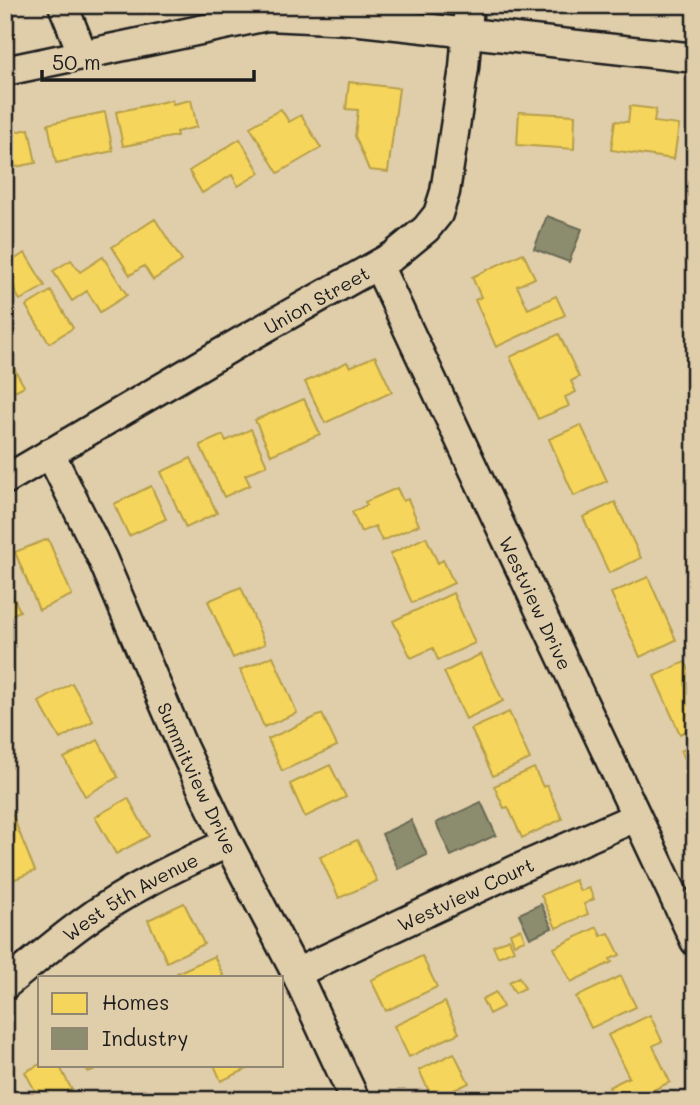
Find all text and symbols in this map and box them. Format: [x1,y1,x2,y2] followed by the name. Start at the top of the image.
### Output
[42,38,254,82] scale bar
[52,48,101,75] text: 50 m
[259,259,374,339] street label: Union Street
[494,532,578,674] street label: Westview Drive
[152,698,244,858] street label: Summitview Drive
[57,846,202,946] street label: West 5th Avenue
[393,851,537,936] street label: Westview Court
[38,976,284,1066] legend
[102,988,169,1015] text: Homes
[102,1024,189,1051] text: Industry

